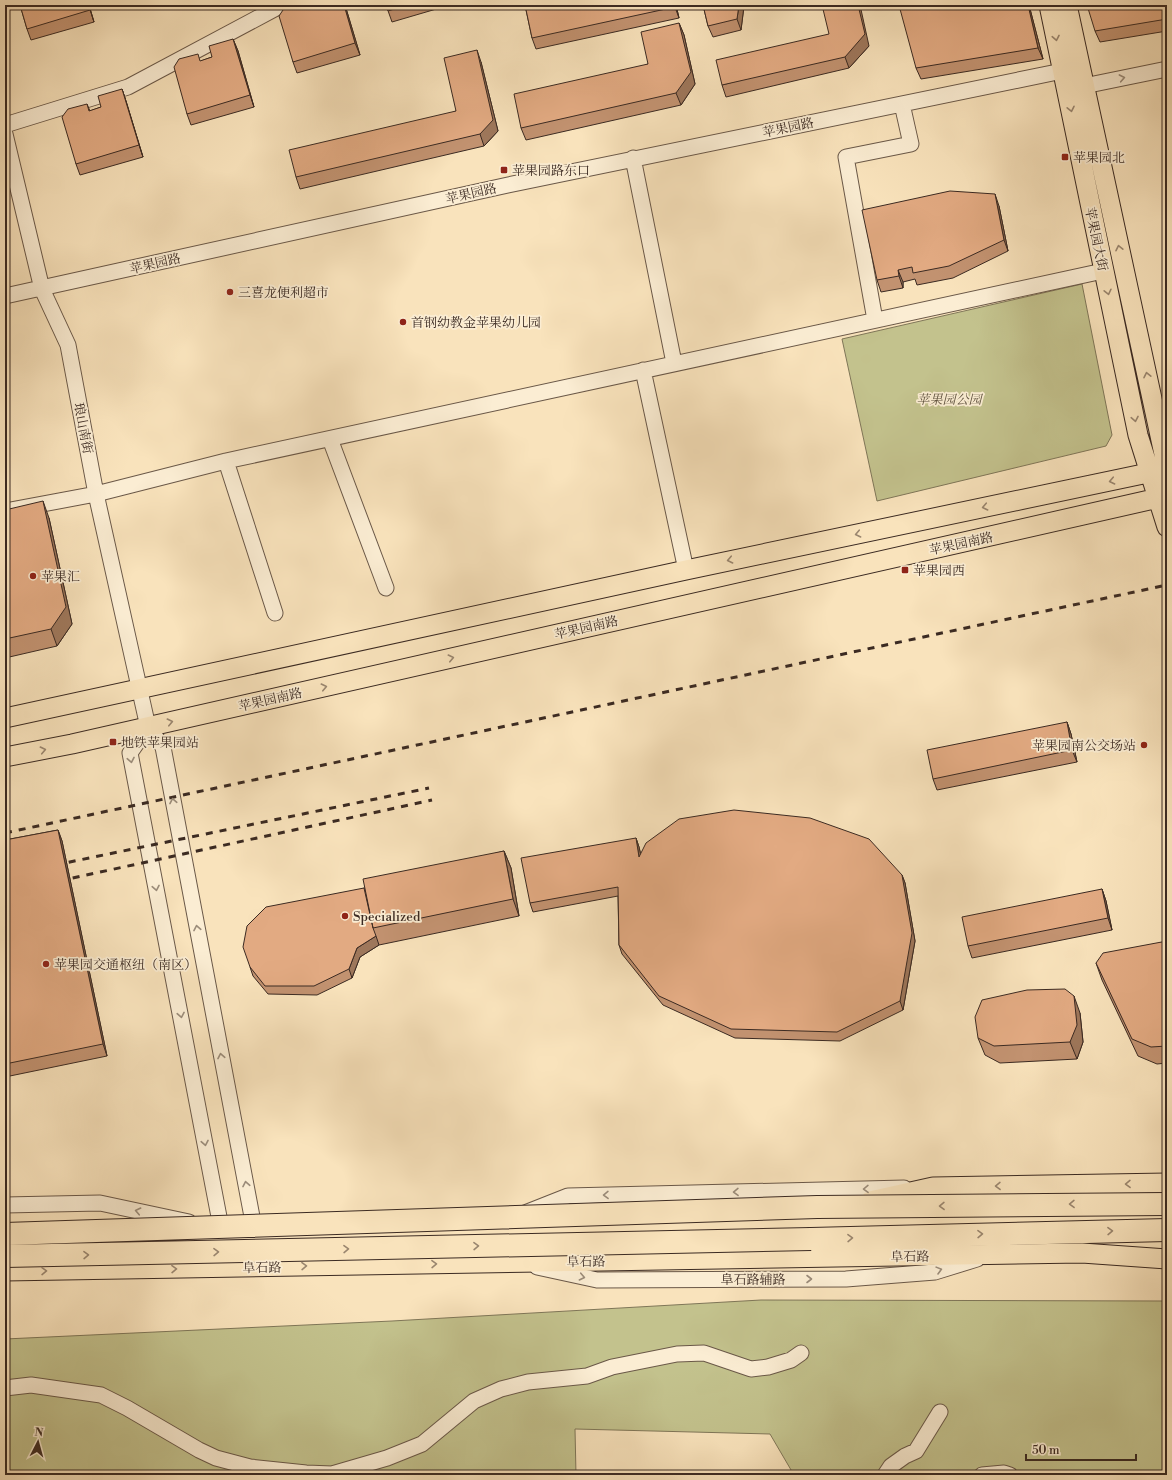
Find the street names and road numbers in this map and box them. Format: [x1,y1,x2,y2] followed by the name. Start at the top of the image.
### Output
[761,115,815,141] street label: 苹果园路
[444,180,498,208] street label: 苹果园路
[1081,206,1111,273] street label: 苹果园大街
[128,250,182,278] street label: 苹果园路
[70,401,96,455] street label: 琅山南街
[928,529,995,559] street label: 苹果园南路
[553,613,620,643] street label: 苹果园南路
[237,685,304,715] street label: 苹果园南路
[890,1249,930,1265] street label: 阜石路
[566,1254,606,1270] street label: 阜石路
[242,1260,282,1276] street label: 阜石路
[720,1272,786,1288] street label: 阜石路辅路

